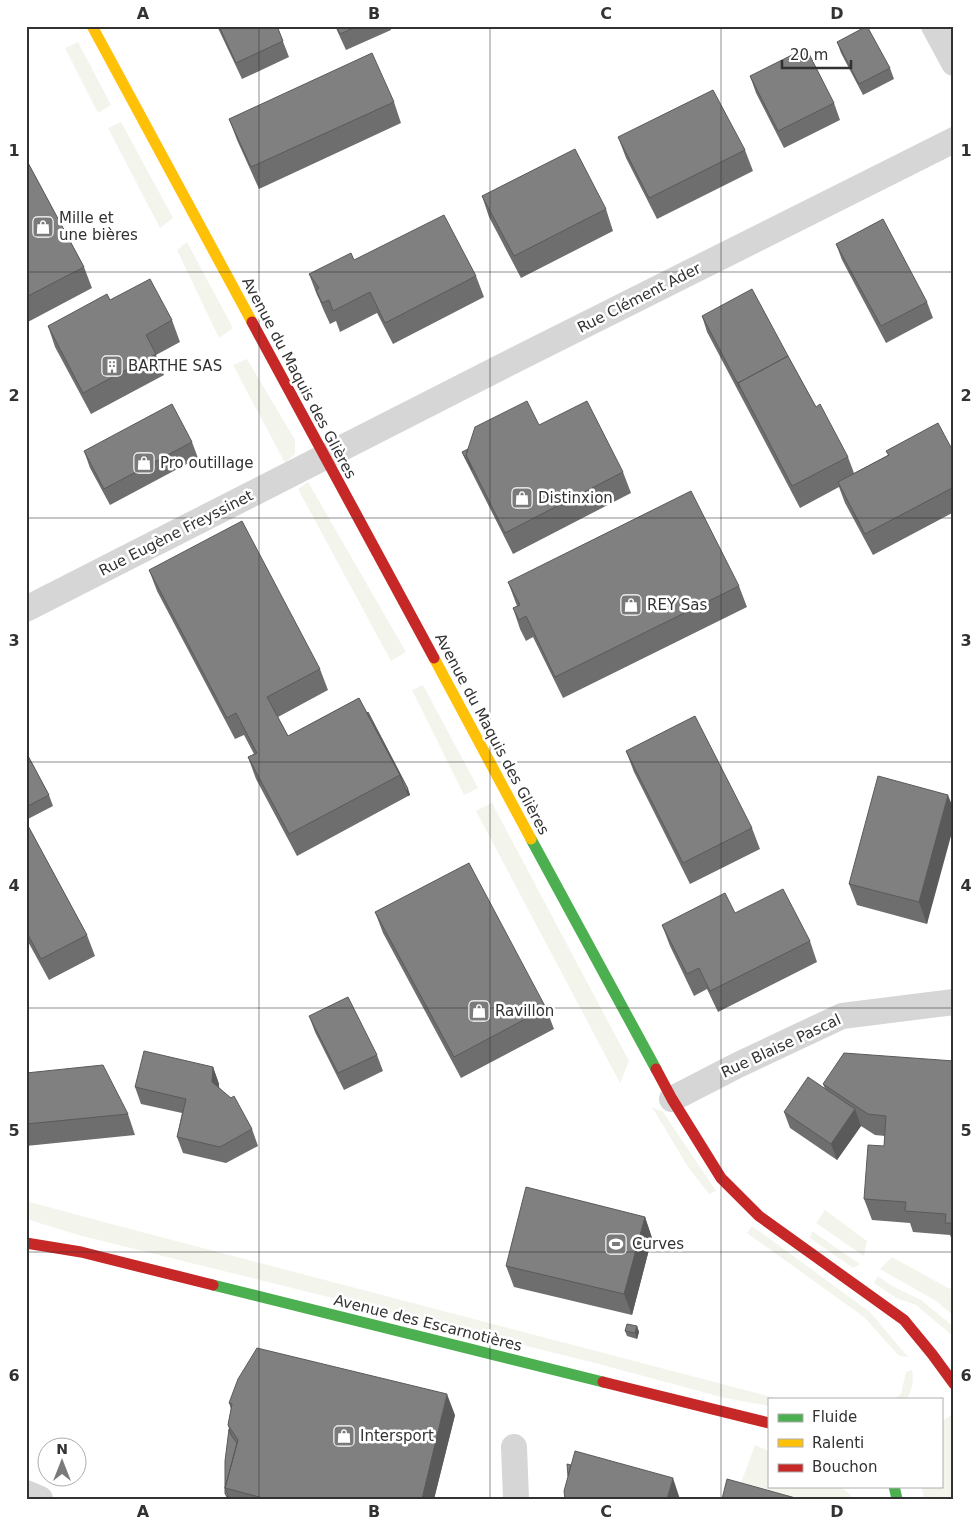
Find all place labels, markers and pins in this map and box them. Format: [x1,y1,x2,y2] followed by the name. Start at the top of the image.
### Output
[59,209,138,244] place label: Mille et une bières
[31,215,55,239] shop icon: Mille et une bières
[100,354,124,378] building icon: BARTHE SAS
[128,357,222,375] place label: BARTHE SAS
[132,451,156,475] shop icon: Pro outillage
[160,454,254,472] place label: Pro outillage
[510,486,534,510] shop icon: Distinxion
[538,489,613,507] place label: Distinxion
[619,593,643,617] shop icon: REY Sas
[647,596,708,614] place label: REY Sas
[467,999,491,1023] shop icon: Ravillon
[495,1002,554,1020] place label: Ravillon
[604,1232,628,1256] sports icon: Curves
[632,1235,684,1253] place label: Curves
[332,1424,356,1448] shop icon: Intersport
[360,1427,434,1445] place label: Intersport

